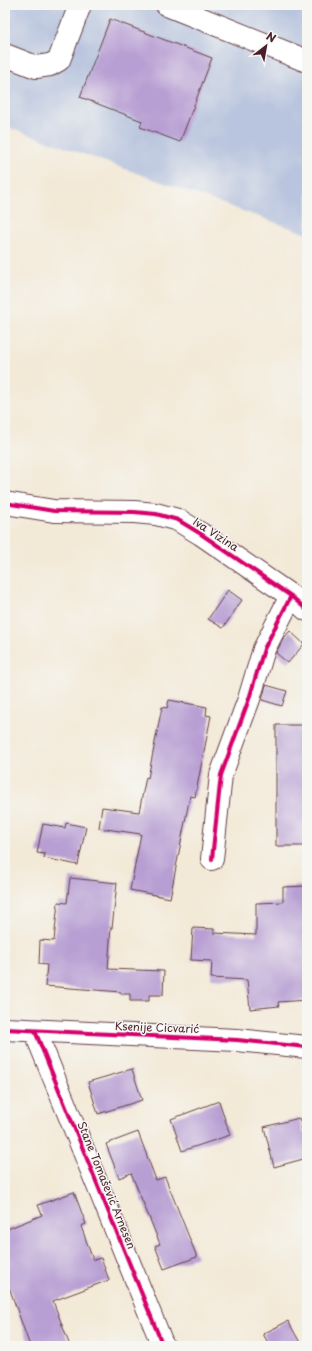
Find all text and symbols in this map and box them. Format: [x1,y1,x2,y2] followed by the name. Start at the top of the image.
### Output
[246,26,286,66] north arrow
[263,27,280,47] text: N
[190,513,243,556] street label: Iva Vizina
[115,1017,200,1037] street label: Ksenije Cicvarić
[74,1119,140,1251] street label: Stane Tomašević Arnesen

